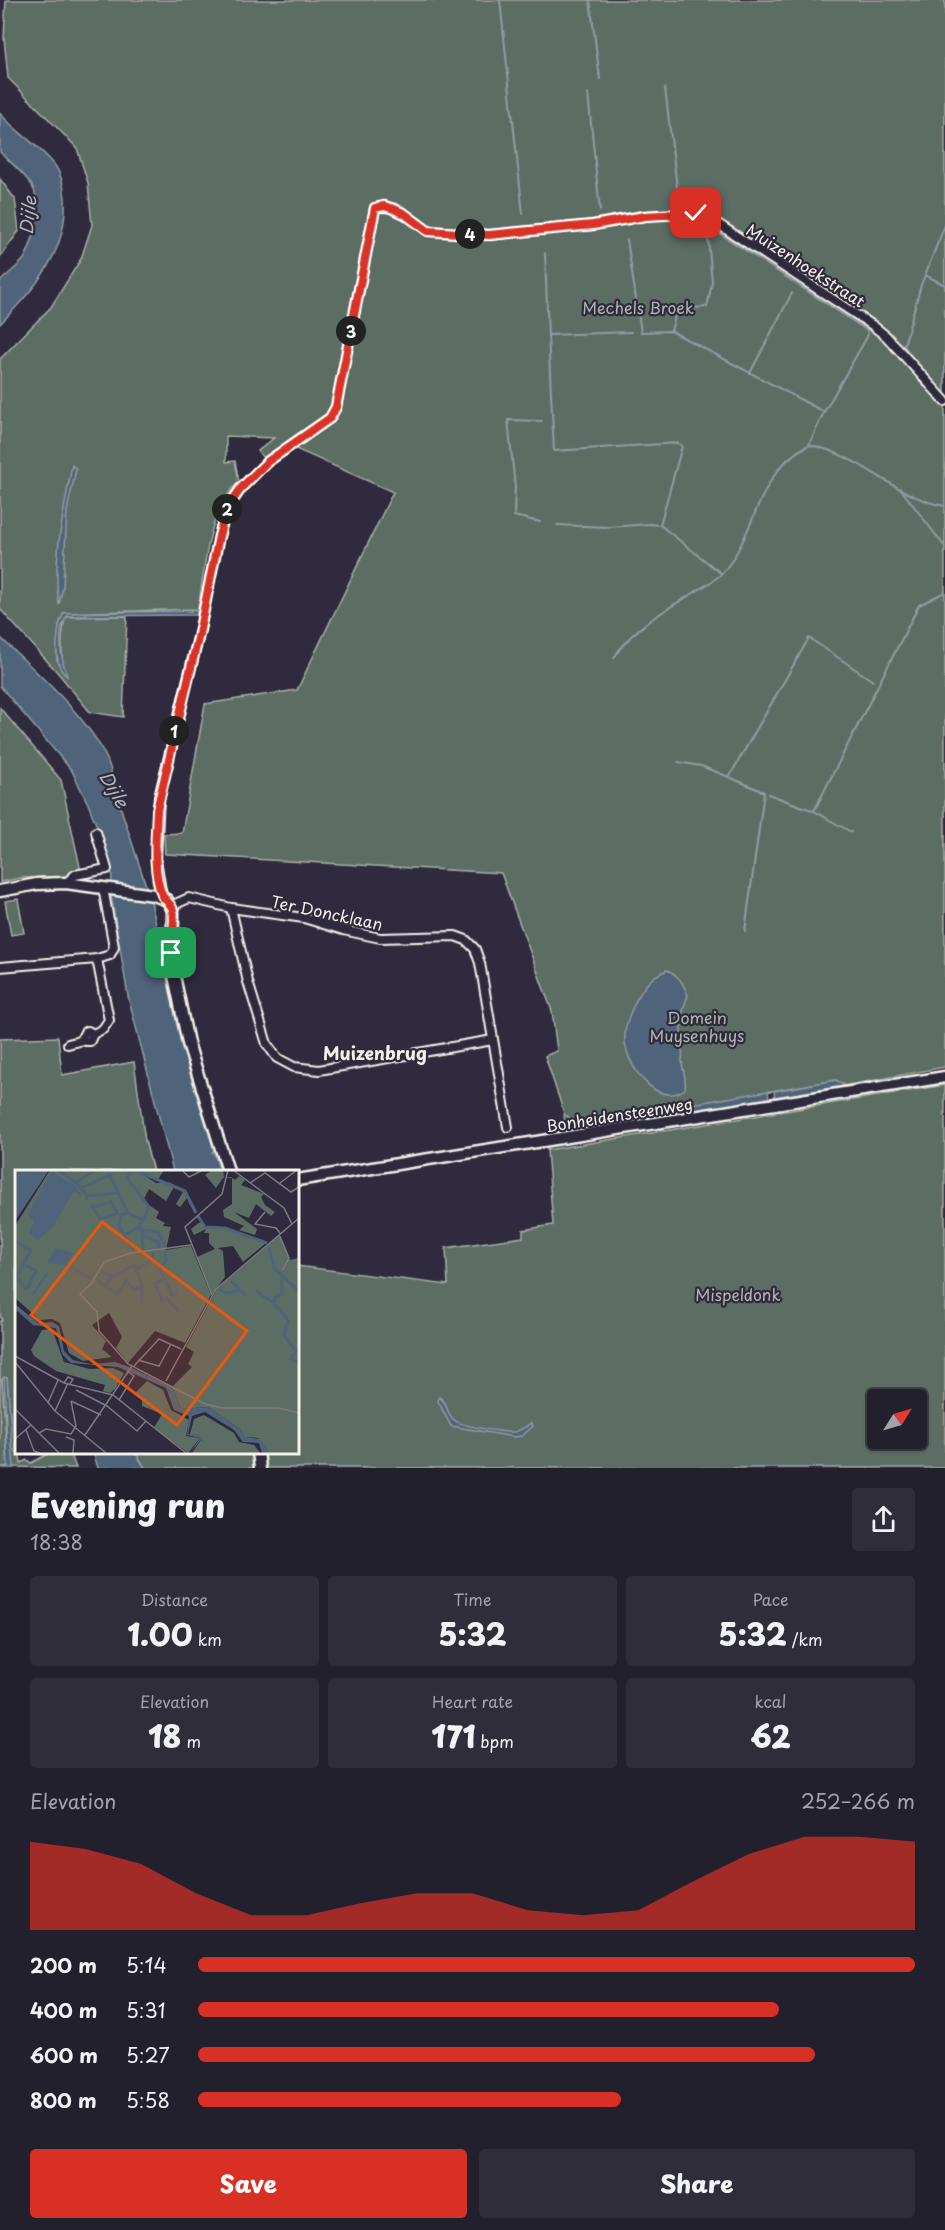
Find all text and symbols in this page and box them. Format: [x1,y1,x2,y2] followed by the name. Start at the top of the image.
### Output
[670,187,721,238] pin
[12,194,43,236] water label: Dijle
[679,196,712,229] icon: check
[742,217,871,313] street label: Muizenhoekstraat
[455,219,485,249] pin: 4
[465,222,475,246] text: 4
[582,295,694,319] park label: Mechels Broek
[336,316,366,346] pin: 3
[346,319,356,343] text: 3
[212,494,242,524] pin: 2
[221,497,233,521] text: 2
[159,716,189,746] pin: 1
[170,719,178,743] text: 1
[94,766,137,813] water label: Dijle
[269,888,385,936] street label: Ter Doncklaan
[145,927,196,978] pin
[154,936,187,969] icon: arrive
[650,1005,744,1047] park label: Domein Muysenhuys
[323,1039,427,1066] district label: Muizenbrug
[544,1091,694,1137] street label: Bonheidensteenweg
[15,1170,298,1453] inset map
[695,1282,781,1306] park label: Mispeldonk
[867,1389,927,1449] north arrow
[867,1389,927,1449] map controls
[30,1479,225,1529] text: Evening run
[852,1488,915,1551] button: share
[30,1527,83,1557] text: 18:38
[141,1587,208,1611] text: Distance
[454,1587,491,1611] text: Time
[752,1587,789,1611] text: Pace
[127,1611,192,1656] text: 1.00
[438,1611,507,1656] text: 5:32
[719,1611,787,1656] text: 5:32
[192,1627,222,1651] text: km
[787,1627,822,1651] text: /km
[140,1689,209,1713] text: Elevation
[432,1689,513,1713] text: Heart rate
[755,1689,786,1713] text: kcal
[148,1713,181,1758] text: 18
[431,1713,475,1758] text: 171
[750,1713,791,1758] text: 62
[181,1729,201,1753] text: m
[475,1729,514,1753] text: bpm
[30,1786,116,1816] text: Elevation
[801,1786,915,1816] text: 252–266 m
[30,1950,97,1980] text: 200 m
[126,1950,167,1980] text: 5:14
[30,1995,98,2025] text: 400 m
[126,1995,166,2025] text: 5:31
[30,2040,98,2070] text: 600 m
[126,2040,170,2070] text: 5:27
[30,2085,97,2115] text: 800 m
[126,2085,170,2115] text: 5:58
[30,2149,467,2218] button: Save
[479,2149,915,2218] button: Share

